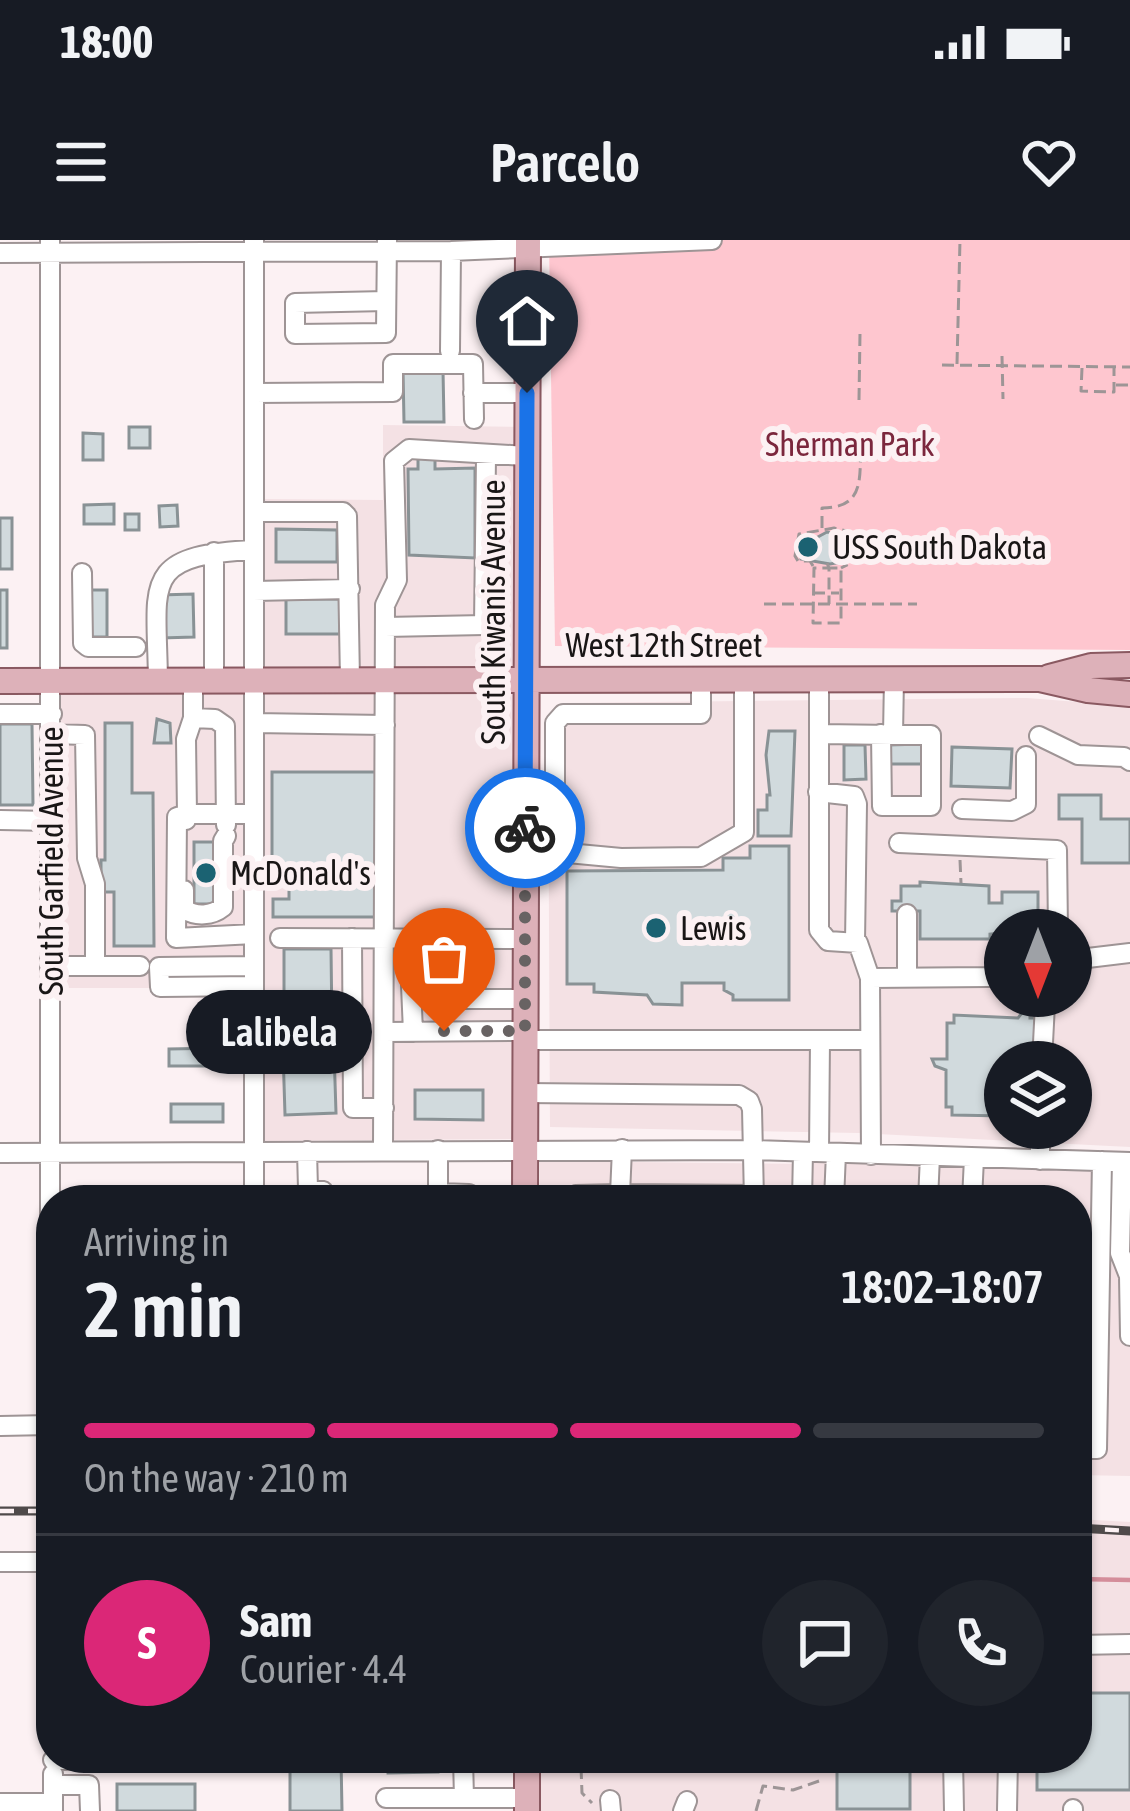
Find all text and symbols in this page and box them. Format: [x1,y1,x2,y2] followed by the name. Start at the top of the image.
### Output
[60,16,154,68] text: 18:00
[48,129,114,195] icon: menu
[1016,129,1082,195] icon: heart
[490,132,640,193] text: Parcelo
[476,270,578,393] pin
[494,288,560,354] icon: home
[765,425,935,463] park label: Sherman Park
[474,480,512,744] street label: South Kiwanis Avenue
[832,528,1047,566] place label: USS South Dakota
[795,534,821,560] marker: USS South Dakota
[565,626,763,664] street label: West 12th Street
[32,726,70,996] street label: South Garfield Avenue
[465,768,585,888] courier
[492,795,558,861] icon: bike
[230,854,371,892] place label: McDonald's
[193,860,219,886] marker: McDonald's
[393,908,495,1031] pin
[680,909,746,947] place label: Lewis
[984,909,1092,1017] north arrow
[984,909,1092,1149] map controls
[643,915,669,941] marker: Lewis
[411,926,477,992] icon: bag
[186,989,372,1073] callout: Lalibela
[220,1010,338,1054] text: Lalibela
[984,1041,1092,1149] button: layers
[84,1220,229,1264] text: Arriving in
[841,1261,1044,1313] text: 18:02–18:07
[84,1264,243,1354] text: 2 min
[84,1456,349,1500] text: On the way · 210 m
[762,1580,888,1706] button: chat
[918,1580,1044,1706] button: phone
[240,1595,312,1647] text: Sam
[138,1617,156,1669] text: S
[240,1647,407,1691] text: Courier · 4.4

